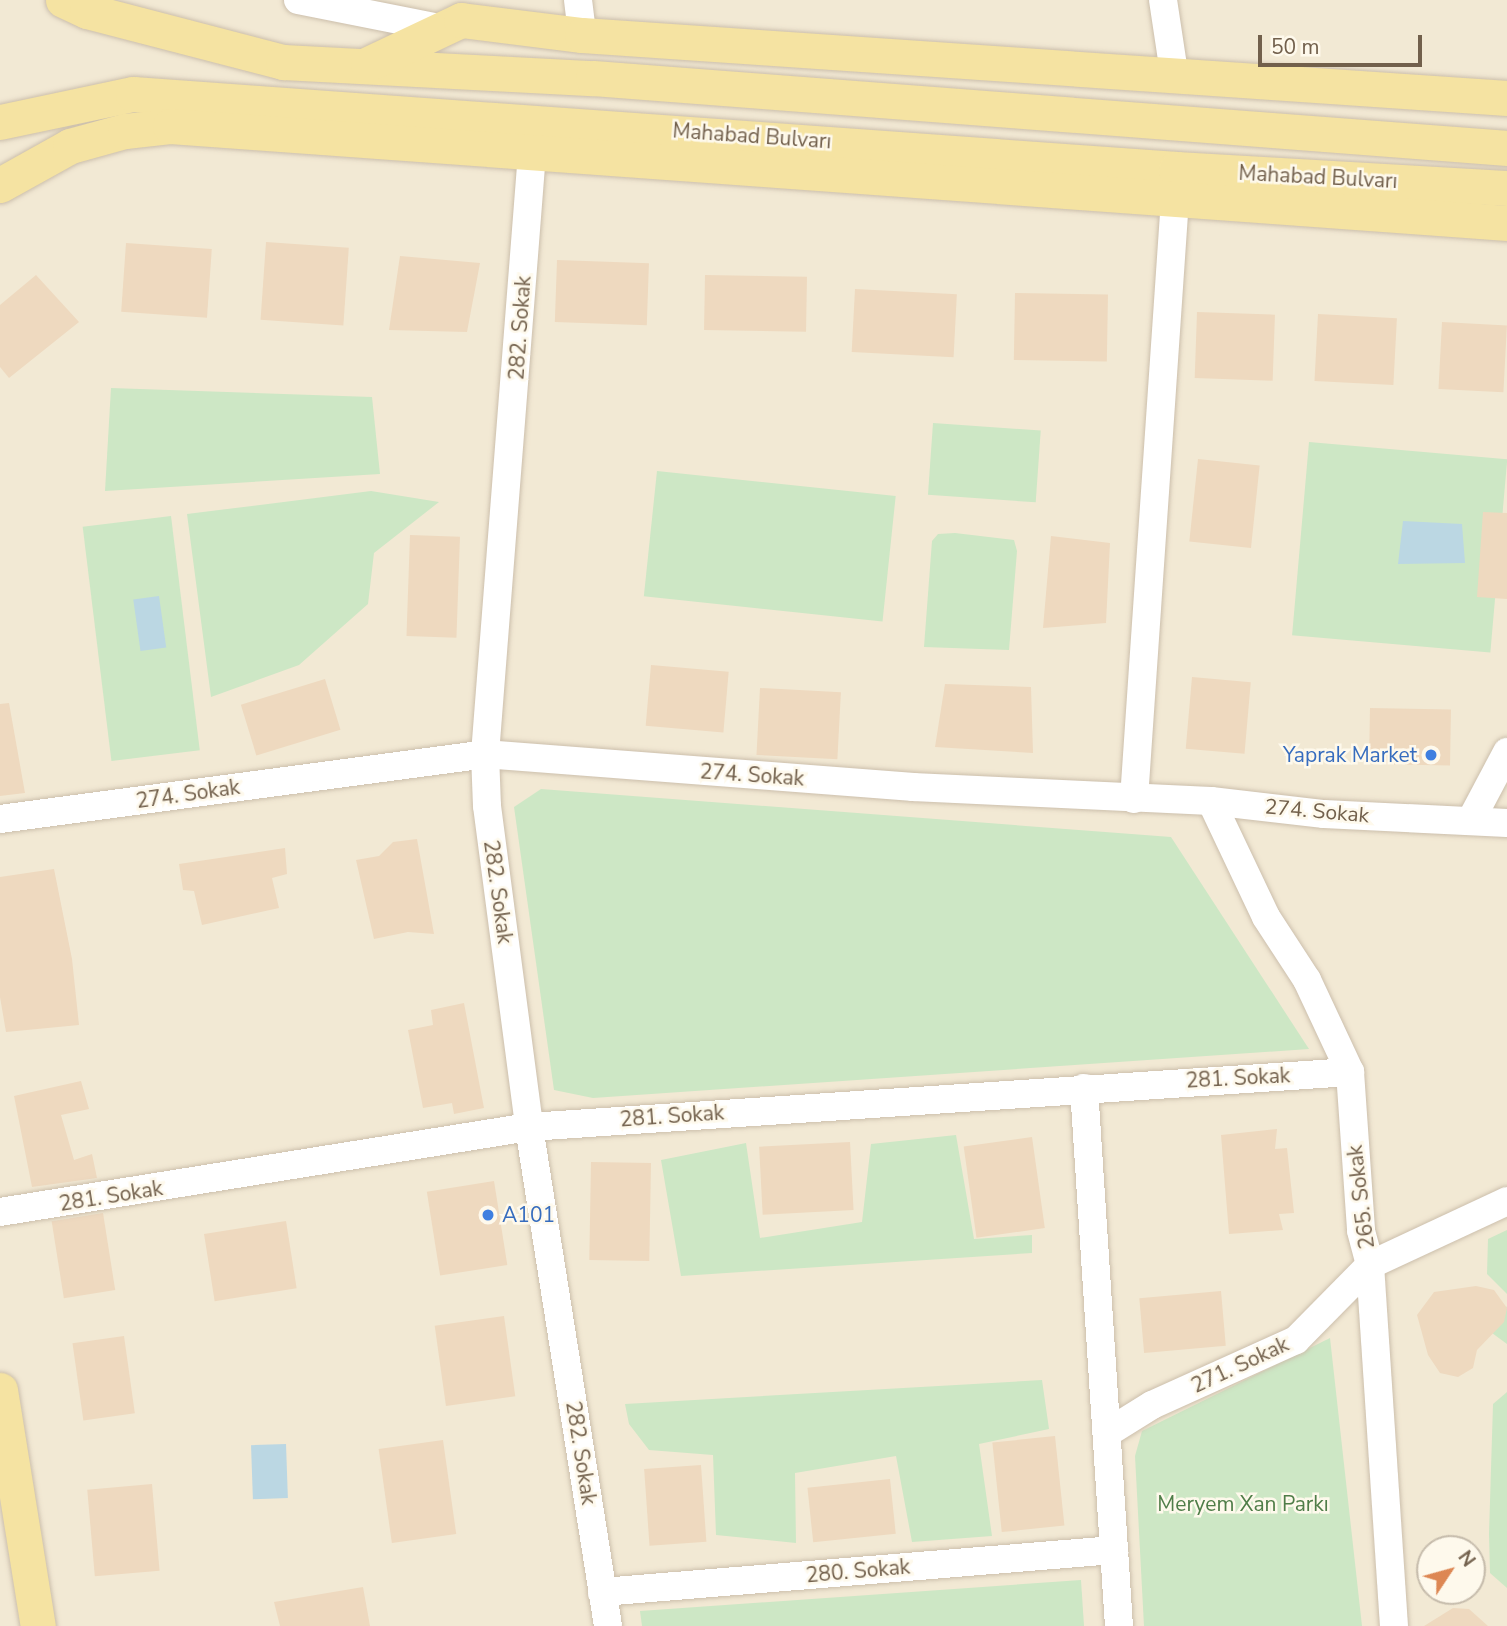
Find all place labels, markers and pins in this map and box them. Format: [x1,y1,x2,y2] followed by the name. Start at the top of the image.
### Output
[1283,742,1417,768] place label: Yaprak Market
[1423,747,1439,763] marker: Yaprak Market
[502,1202,555,1228] place label: A101
[480,1207,496,1223] marker: A101

